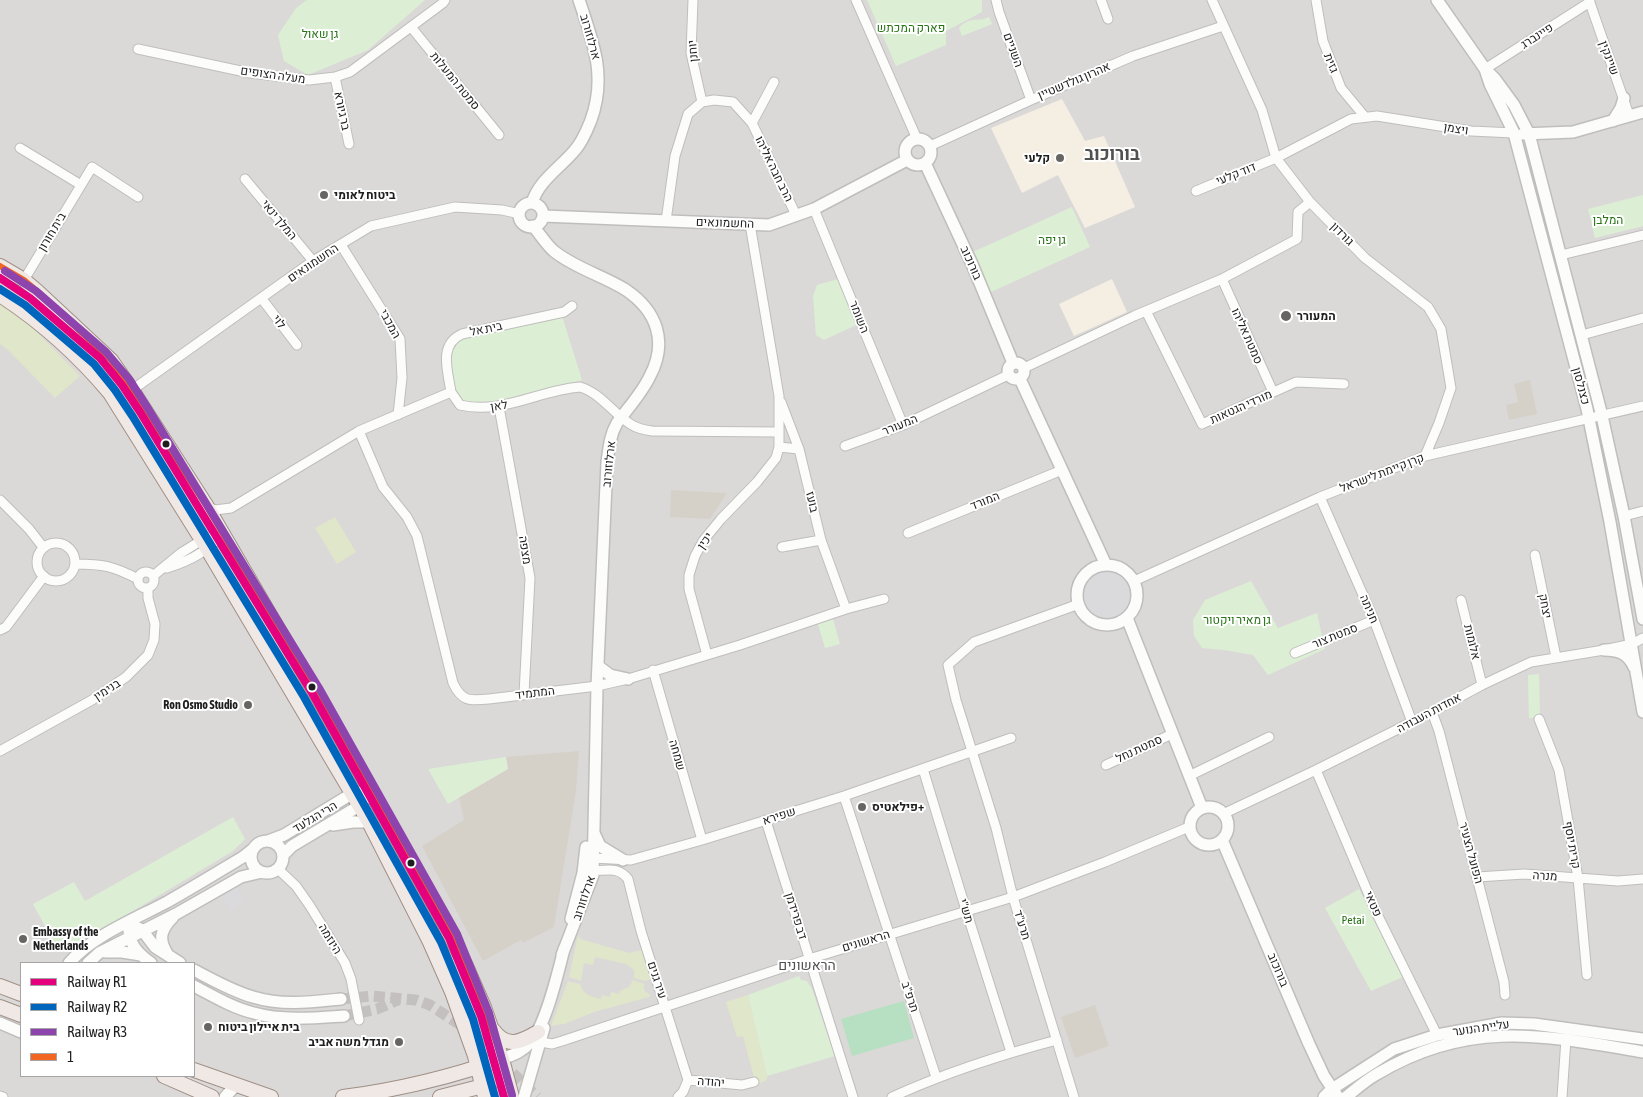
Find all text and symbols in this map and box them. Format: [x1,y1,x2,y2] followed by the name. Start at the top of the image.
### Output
[577,13,603,61] street label: ארלוזורוב
[1518,20,1556,52] street label: פיינברג
[877,21,945,35] park label: פארק המכתש
[302,27,338,41] park label: גן שאול
[1000,31,1026,69] street label: השניים
[685,39,701,63] street label: יוחנן
[1596,39,1622,77] street label: שיינקין
[427,49,483,113] street label: סמטת המעלות
[1321,51,1341,75] street label: גזית
[1036,59,1112,103] street label: אהרון גולדשטיין
[240,63,306,87] street label: מעלה הצופים
[331,90,353,132] street label: בר גיורא
[1443,120,1469,138] street label: ויצמן
[752,134,796,204] street label: הרב חבה אליהו
[1084,143,1140,165] district label: בורוכוב
[1024,151,1050,165] place label: קלעי
[1054,152,1066,164] marker: קלעי
[1214,159,1258,189] street label: דוד קלעי
[334,188,396,202] place label: ביטוח לאומי
[318,189,330,201] marker: ביטוח לאומי
[258,197,300,243] street label: המלך ינאי
[35,210,69,254] street label: בית חורון
[1593,213,1623,227] park label: המלבן
[696,215,754,231] street label: החשמונאים
[1327,219,1357,249] street label: גורדון
[1038,233,1066,247] park label: גן יפה
[285,241,341,285] street label: החשמונאים
[957,244,985,282] street label: בורוכוב
[846,299,872,335] street label: השומר
[1228,306,1266,366] street label: סמטת אליהו
[376,307,404,341] street label: המכבי
[1279,309,1293,323] marker: המעורר
[1297,309,1336,323] place label: המעורר
[269,312,289,332] street label: לוי
[468,319,504,339] street label: בית אל
[1569,366,1593,406] street label: כצנלסון
[1208,387,1274,427] street label: מורדי הגטאות
[489,398,509,414] street label: לאן
[880,411,920,439] street label: המעורר
[161,439,171,449] unlabelled marker
[599,440,619,488] street label: ארלוזורוב
[1338,450,1426,496] street label: קרן קיימת לישראל
[968,489,1002,513] street label: המורד
[803,490,821,514] street label: בועז
[694,530,716,552] street label: יכין
[516,535,534,565] street label: מצפה
[1357,592,1381,626] street label: חניתה
[1536,592,1554,620] street label: יצחק
[1203,613,1271,627] park label: גן מאיר ויקטור
[1310,620,1360,652] street label: סמטת צור
[1461,623,1483,661] street label: אלומות
[91,676,123,704] street label: בנימין
[307,682,317,692] unlabelled marker
[514,683,556,703] street label: המתמיד
[1394,690,1464,736] street label: אחדות העבודה
[163,698,238,712] place label: Ron Osmo Studio
[242,699,254,711] marker: Ron Osmo Studio
[1113,732,1165,766] street label: סמטת נחל
[666,738,688,772] street label: שמחה
[290,798,340,836] street label: הרי הגלעד
[872,800,924,814] place label: פילאטיס+
[856,801,868,813] marker: פילאטיס+
[760,804,798,828] street label: שפירא
[1561,820,1583,870] street label: קרית יוסף
[1456,821,1486,885] street label: הפועל הצעיר
[406,858,416,868] unlabelled marker
[1532,868,1558,884] street label: מנרה
[570,874,598,922] street label: ארלוזורוב
[1361,889,1385,919] street label: פטאי
[782,891,810,941] street label: דב פרידמן
[956,897,976,925] street label: תש"י
[1011,908,1033,942] street label: תרע"ד
[1341,913,1365,927] park label: Petai
[315,921,345,957] street label: היוזמה
[33,925,98,953] place label: Embassy of the Netherlands
[840,927,892,955] street label: הראשונים
[17,933,29,945] marker: Embassy of the Netherlands
[1264,951,1292,989] street label: בורוכוב
[778,958,836,974] district label: הראשונים
[644,960,670,1000] street label: עיר גנים
[20,962,195,1077] legend
[67,973,127,990] text: Railway R1
[898,980,922,1014] street label: תרפ"ב
[67,998,127,1015] text: Railway R2
[1452,1017,1510,1039] street label: עליית הנוער
[218,1020,300,1034] place label: בית איילון ביטוח
[202,1021,214,1033] marker: בית איילון ביטוח
[67,1023,127,1040] text: Railway R3
[308,1035,389,1049] place label: מגדל משה אביב
[393,1036,405,1048] marker: מגדל משה אביב
[67,1048,74,1065] text: 1
[697,1074,725,1090] street label: יהודה

